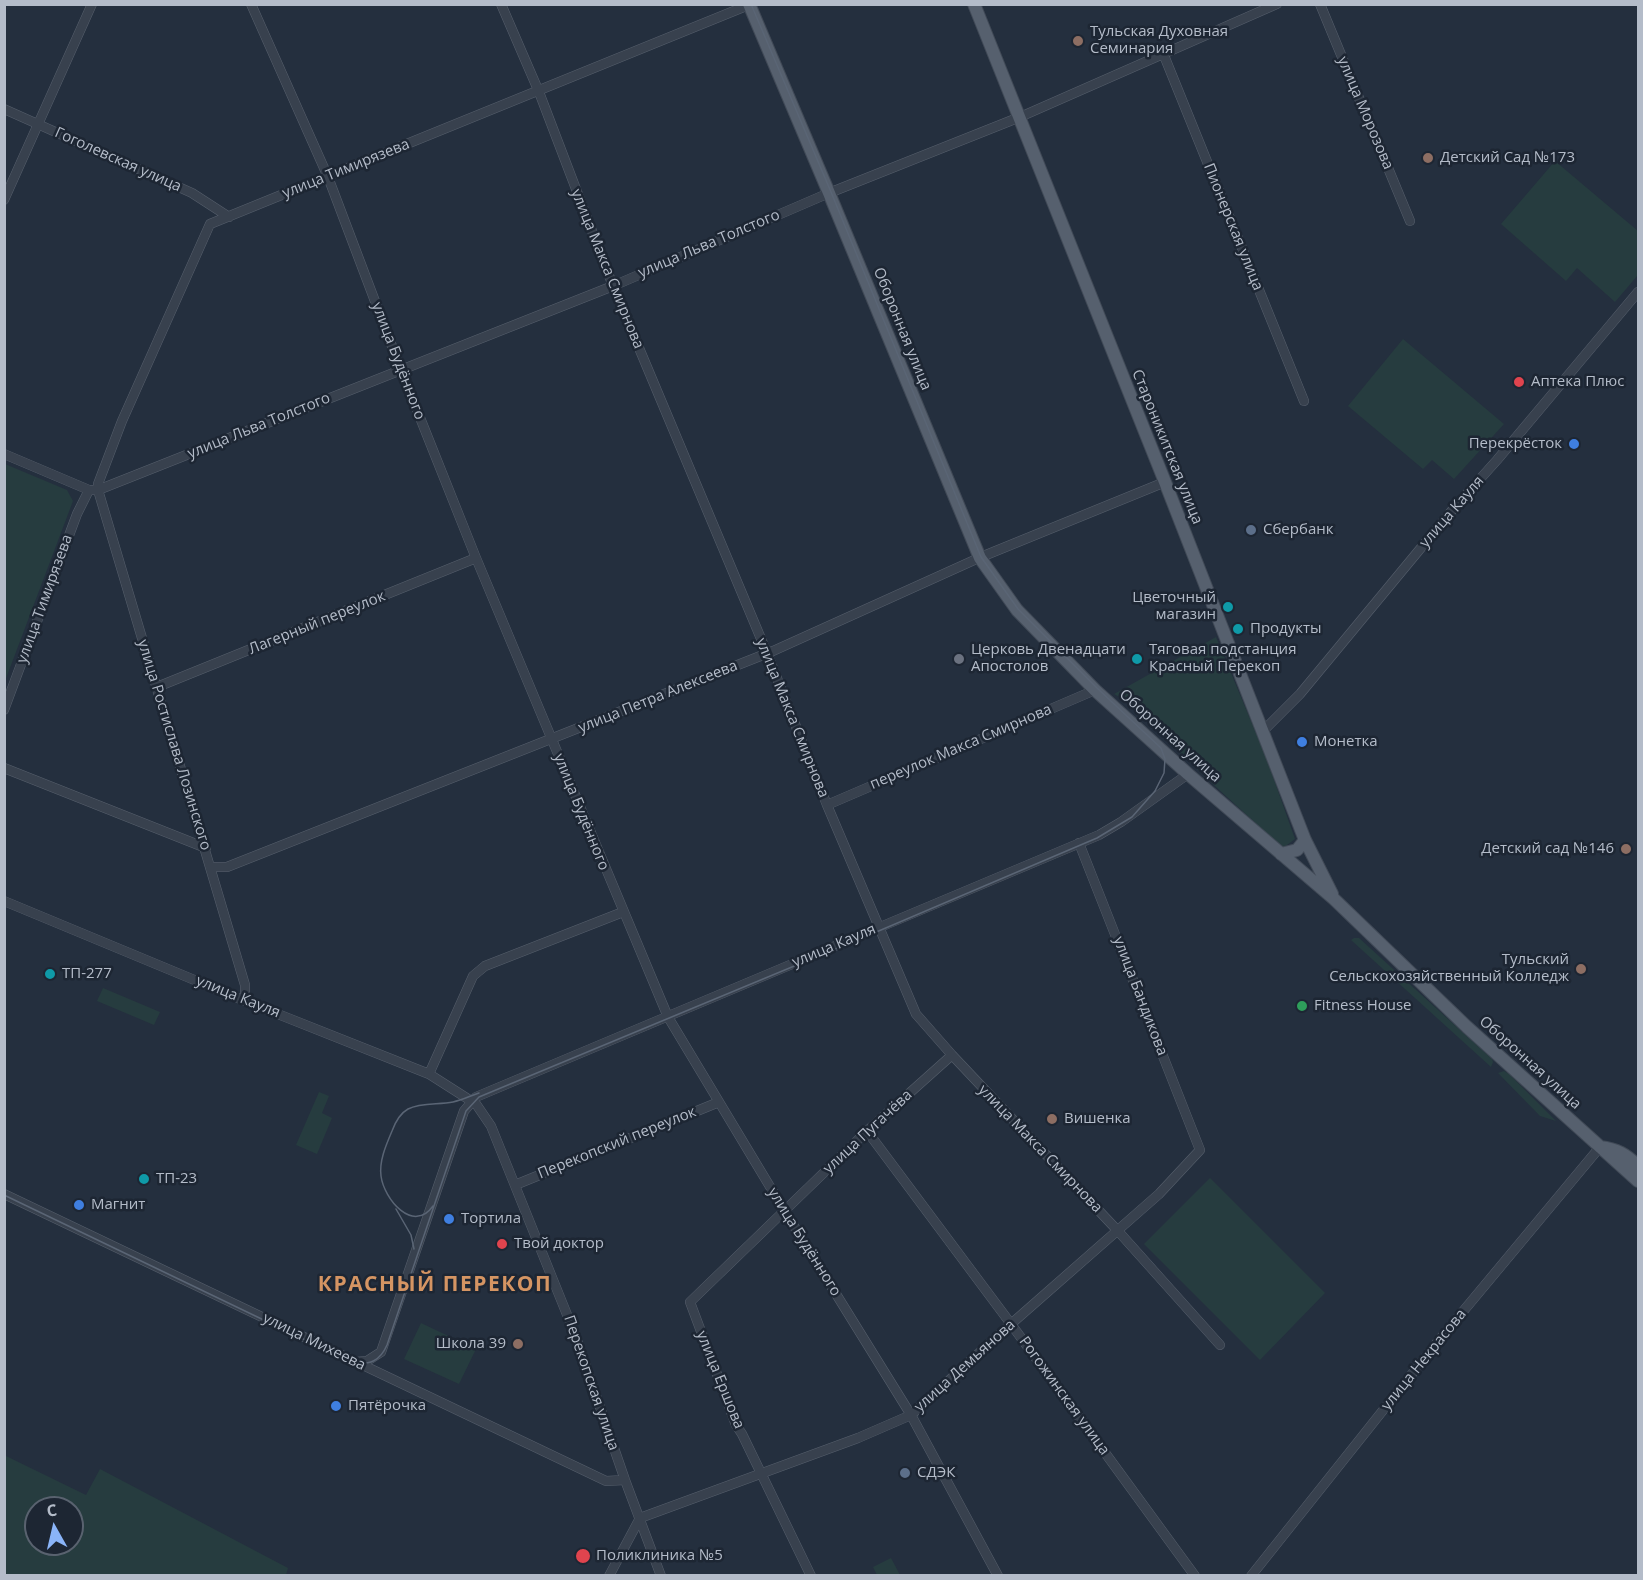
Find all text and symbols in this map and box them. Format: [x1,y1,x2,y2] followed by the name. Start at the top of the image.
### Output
[1090,23,1228,58] place label: Тульская Духовная Семинария
[1071,34,1085,48] marker: Тульская Духовная Семинария
[1333,54,1397,172] street label: улица Морозова
[52,124,184,196] street label: Гоголевская улица
[280,135,412,203] street label: улица Тимирязева
[1440,149,1575,167] place label: Детский Сад №173
[1421,151,1435,165] marker: Детский Сад №173
[1199,161,1267,293] street label: Пионерская улица
[567,186,647,352] street label: улица Макса Смирнова
[635,206,783,282] street label: улица Льва Толстого
[869,265,935,393] street label: Оборонная улица
[367,300,429,422] street label: улица Будённого
[1128,367,1206,527] street label: Староникитская улица
[1531,373,1624,391] place label: Аптека Плюс
[1512,375,1526,389] marker: Аптека Плюс
[185,389,333,463] street label: улица Льва Толстого
[1469,435,1562,453] place label: Перекрёсток
[1567,437,1581,451] marker: Перекрёсток
[1416,472,1488,552] street label: улица Кауля
[1263,521,1333,539] place label: Сбербанк
[1244,523,1258,537] marker: Сбербанк
[13,532,77,666] street label: улица Тимирязева
[246,587,388,659] street label: Лагерный переулок
[1132,589,1216,624] place label: Цветочный магазин
[1221,600,1235,614] marker: Цветочный магазин
[1250,620,1322,638] place label: Продукты
[1231,622,1245,636] marker: Продукты
[752,635,832,801] street label: улица Макса Смирнова
[133,637,215,853] street label: улица Ростислава Лозинского
[971,641,1126,676] place label: Церковь Двенадцати Апостолов
[1149,641,1296,676] place label: Тяговая подстанция Красный Перекоп
[952,652,966,666] marker: Церковь Двенадцати Апостолов
[1130,652,1144,666] marker: Тяговая подстанция Красный Перекоп
[576,657,740,737] street label: улица Петра Алексеева
[1115,686,1225,786] street label: Оборонная улица
[867,700,1055,794] street label: переулок Макса Смирнова
[1314,733,1378,751] place label: Монетка
[1295,735,1309,749] marker: Монетка
[549,751,613,873] street label: улица Будённого
[1481,840,1614,858] place label: Детский сад №146
[1619,842,1633,856] marker: Детский сад №146
[789,920,879,972] street label: улица Кауля
[1109,934,1171,1058] street label: улица Бандикова
[1329,951,1569,986] place label: Тульский Сельскохозяйственный Колледж
[1574,962,1588,976] marker: Тульский Сельскохозяйственный Колледж
[62,965,112,983] place label: ТП-277
[43,967,57,981] marker: ТП-277
[193,972,283,1022] street label: улица Кауля
[1314,997,1412,1015] place label: Fitness House
[1295,999,1309,1013] marker: Fitness House
[1475,1013,1585,1113] street label: Оборонная улица
[974,1081,1106,1217] street label: улица Макса Смирнова
[820,1086,916,1178] street label: улица Пугачёва
[535,1103,699,1183] street label: Перекопский переулок
[1064,1110,1131,1128] place label: Вишенка
[1045,1112,1059,1126] marker: Вишенка
[156,1170,197,1188] place label: ТП-23
[137,1172,151,1186] marker: ТП-23
[763,1184,845,1300] street label: улица Будённого
[91,1196,145,1214] place label: Магнит
[72,1198,86,1212] marker: Магнит
[461,1210,521,1228] place label: Тортила
[442,1212,456,1226] marker: Тортила
[514,1235,604,1253] place label: Твой доктор
[495,1237,509,1251] marker: Твой доктор
[318,1272,552,1298] district label: КРАСНЫЙ ПЕРЕКОП
[1378,1306,1470,1414] street label: улица Некрасова
[260,1309,368,1375] street label: улица Михеева
[559,1313,623,1453] street label: Перекопская улица
[911,1316,1019,1416] street label: улица Демьянова
[692,1328,748,1432] street label: улица Ершова
[1015,1333,1113,1459] street label: Рогожинская улица
[436,1335,506,1353] place label: Школа 39
[511,1337,525,1351] marker: Школа 39
[348,1397,426,1415] place label: Пятёрочка
[329,1399,343,1413] marker: Пятёрочка
[917,1464,955,1482] place label: СДЭК
[898,1466,912,1480] marker: СДЭК
[24,1496,84,1556] north arrow
[45,1499,58,1522] text: С
[574,1547,592,1565] marker: Поликлиника №5
[596,1547,723,1565] place label: Поликлиника №5

